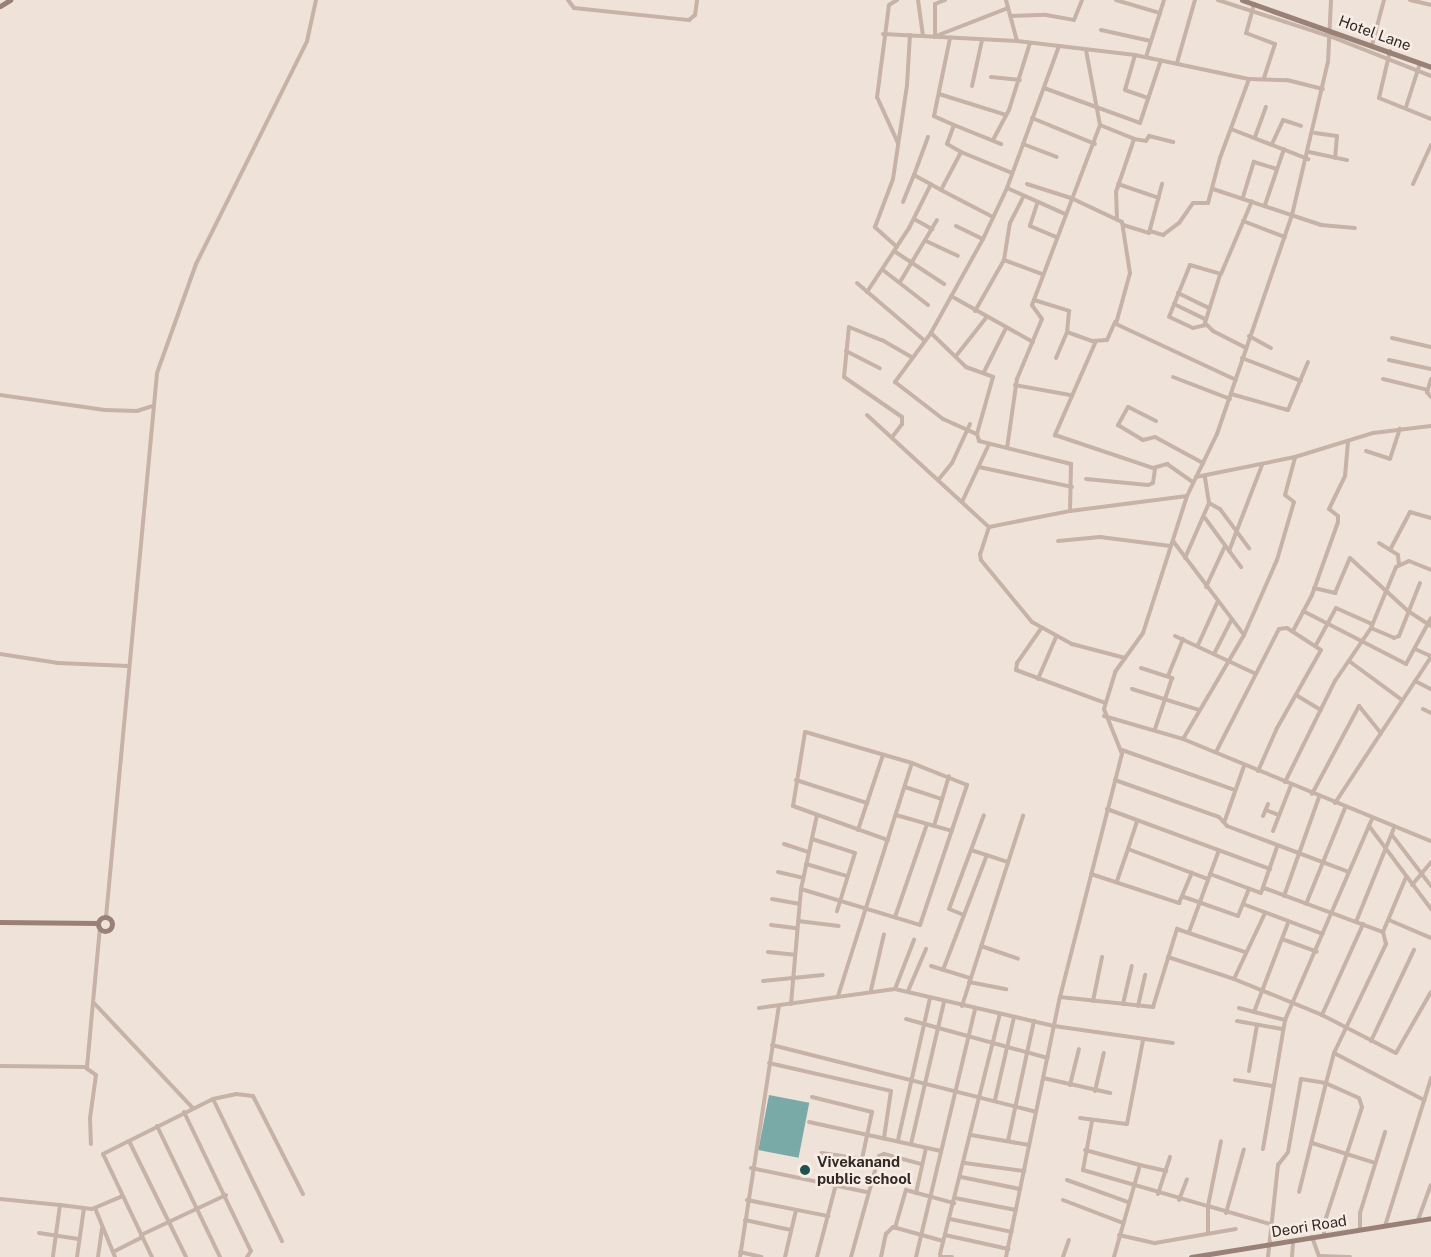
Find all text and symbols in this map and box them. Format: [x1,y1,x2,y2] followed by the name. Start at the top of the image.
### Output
[1336,12,1414,54] street label: Hotel Lane
[817,1152,912,1187] place label: Vivekanand public school
[798,1163,812,1177] marker: Vivekanand public school
[1270,1211,1348,1241] street label: Deori Road

